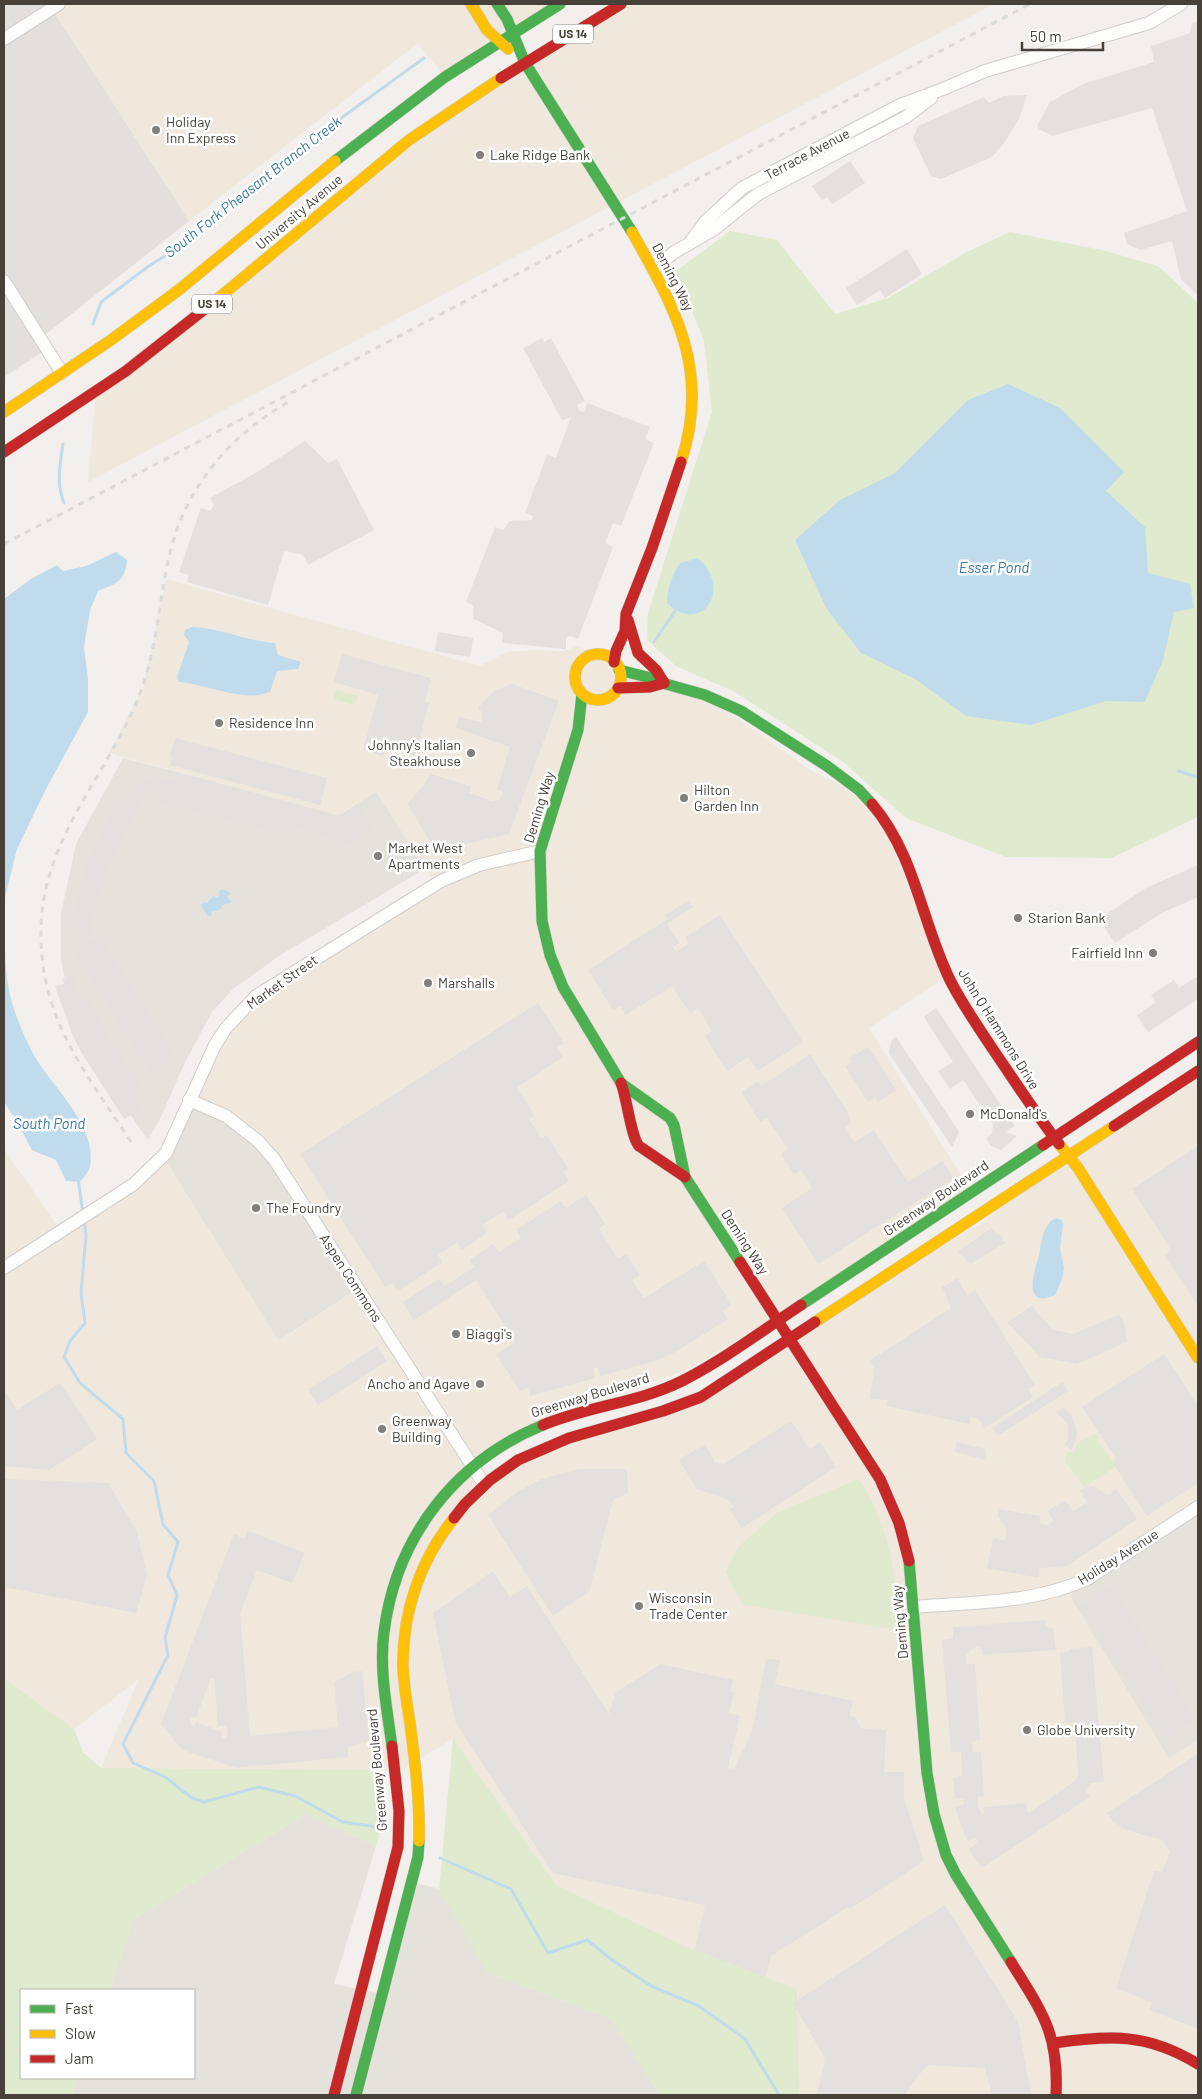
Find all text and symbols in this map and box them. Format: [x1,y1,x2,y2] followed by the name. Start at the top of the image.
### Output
[1022,20,1103,52] scale bar
[553,24,593,44] road number: US 14
[1030,27,1062,45] text: 50 m
[160,111,345,261] water label: South Fork Pheasant Branch Creek
[166,113,236,146] place label: Holiday Inn Express
[150,124,162,136] marker: Holiday Inn Express
[761,124,852,183] street label: Terrace Avenue
[490,146,590,163] place label: Lake Ridge Bank
[474,149,486,161] marker: Lake Ridge Bank
[252,170,346,253] street label: University Avenue
[649,240,698,314] street label: Deming Way
[192,294,232,314] road number: US 14
[959,558,1029,576] water label: Esser Pond
[229,714,314,731] place label: Residence Inn
[213,717,225,729] marker: Residence Inn
[368,736,461,769] place label: Johnny's Italian Steakhouse
[465,747,477,759] marker: Johnny's Italian Steakhouse
[520,768,558,845] street label: Deming Way
[694,781,759,814] place label: Hilton Garden Inn
[678,792,690,804] marker: Hilton Garden Inn
[388,839,463,872] place label: Market West Apartments
[372,850,384,862] marker: Market West Apartments
[1028,909,1105,926] place label: Starion Bank
[1012,912,1024,924] marker: Starion Bank
[1071,944,1143,961] place label: Fairfield Inn
[1147,947,1159,959] marker: Fairfield Inn
[243,951,320,1012] street label: Market Street
[955,965,1044,1092] street label: John Q Hammons Drive
[438,974,495,991] place label: Marshalls
[422,977,434,989] marker: Marshalls
[980,1105,1048,1122] place label: McDonald's
[964,1108,976,1120] marker: McDonald's
[13,1114,85,1132] water label: South Pond
[880,1156,991,1239] street label: Greenway Boulevard
[266,1199,342,1216] place label: The Foundry
[250,1202,262,1214] marker: The Foundry
[718,1206,773,1278] street label: Deming Way
[317,1230,386,1325] street label: Aspen Commons
[466,1325,513,1342] place label: Biaggi's
[450,1328,462,1340] marker: Biaggi's
[529,1368,651,1421] street label: Greenway Boulevard
[367,1375,470,1392] place label: Ancho and Agave
[474,1378,486,1390] marker: Ancho and Agave
[392,1412,452,1445] place label: Greenway Building
[376,1423,388,1435] marker: Greenway Building
[1074,1525,1161,1588] street label: Holiday Avenue
[888,1584,911,1660] street label: Deming Way
[649,1589,727,1622] place label: Wisconsin Trade Center
[633,1600,645,1612] marker: Wisconsin Trade Center
[363,1708,390,1832] street label: Greenway Boulevard
[1037,1721,1136,1738] place label: Globe University
[1021,1724,1033,1736] marker: Globe University
[20,1989,195,2079] legend
[65,1999,93,2017] text: Fast
[65,2024,96,2042] text: Slow
[65,2049,94,2067] text: Jam

